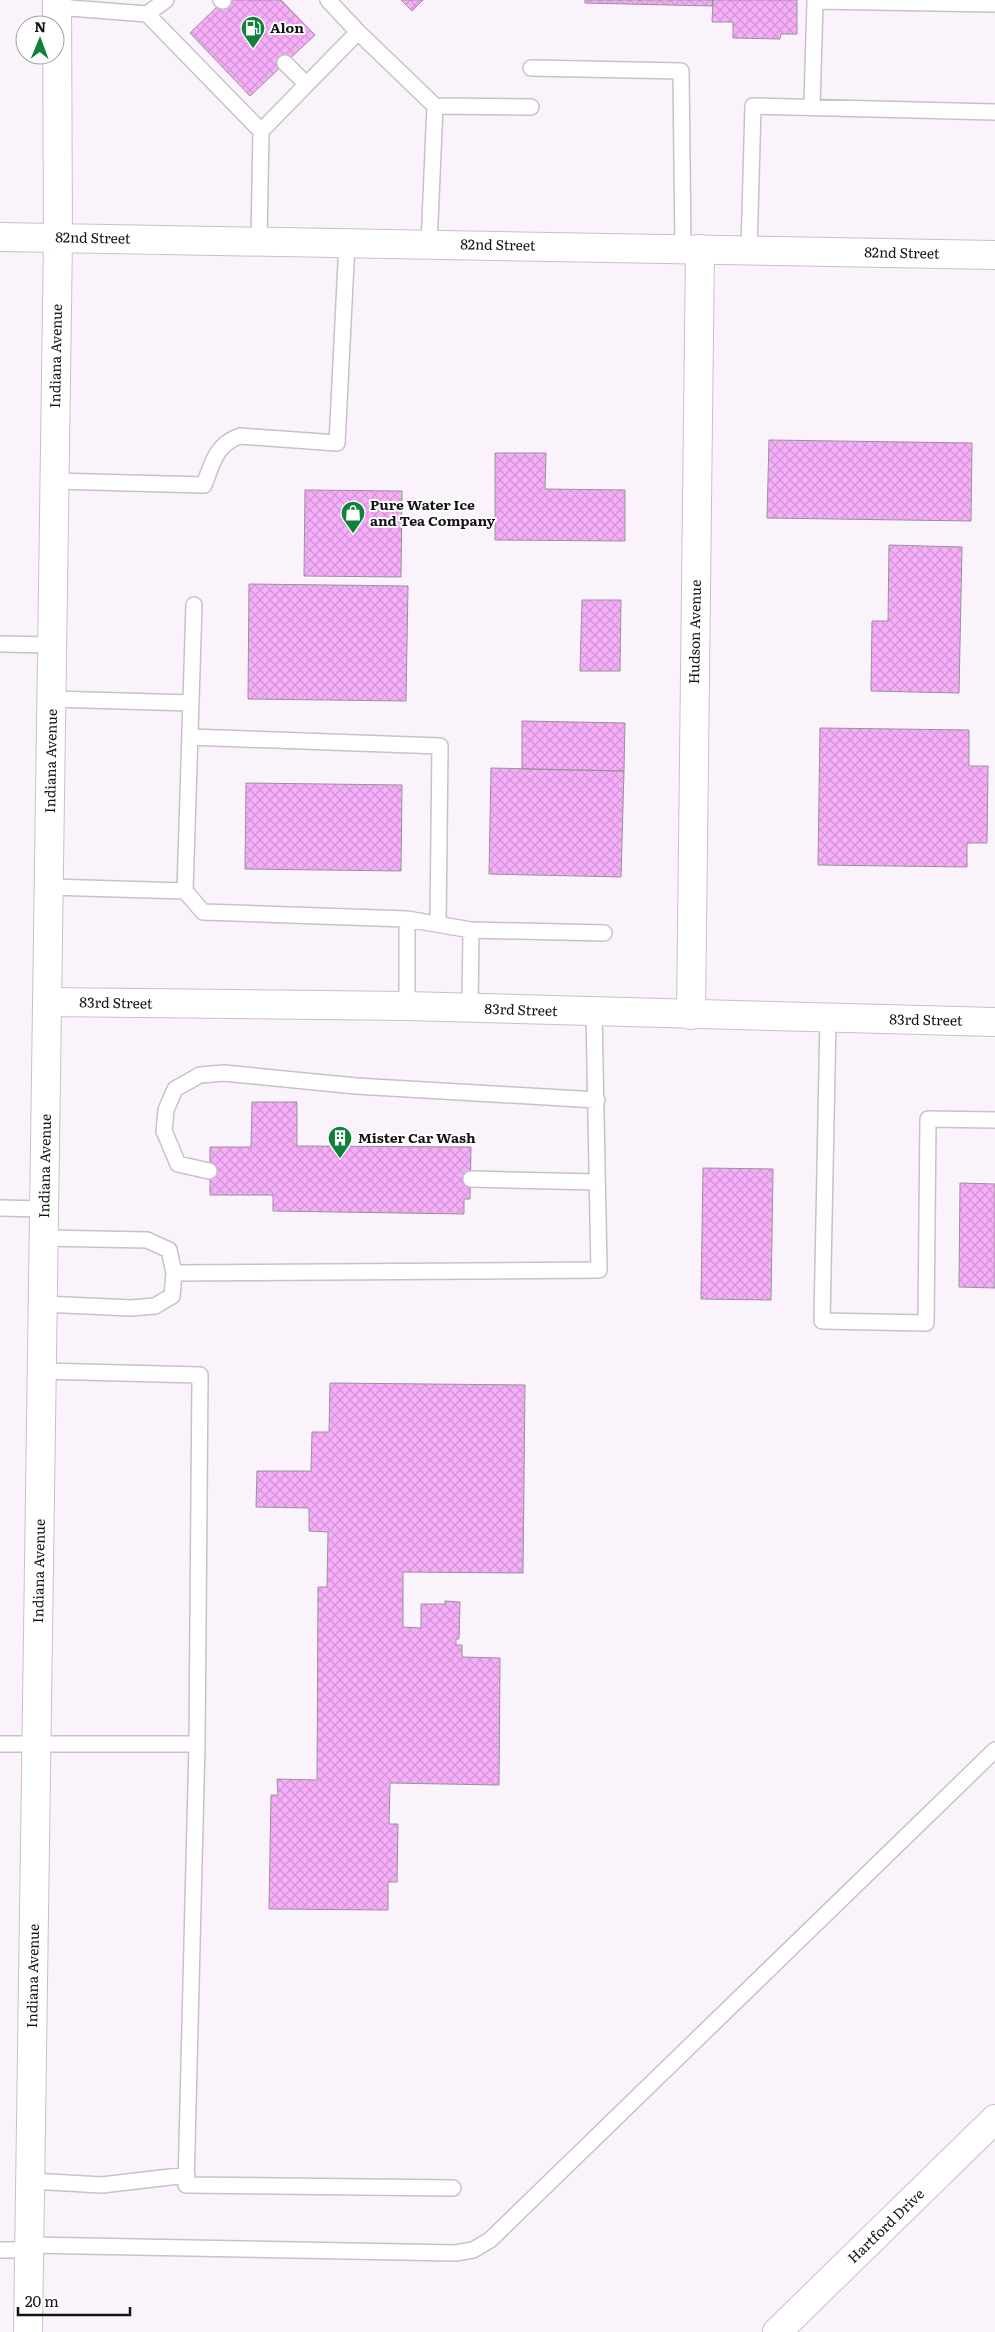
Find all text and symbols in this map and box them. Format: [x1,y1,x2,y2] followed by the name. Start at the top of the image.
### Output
[15,15,65,65] north arrow
[240,15,266,49] fuel station icon: Alon
[34,16,47,36] text: N
[270,17,304,37] place label: Alon
[55,226,131,248] street label: 82nd Street
[460,233,536,255] street label: 82nd Street
[864,241,940,263] street label: 82nd Street
[44,304,66,408] street label: Indiana Avenue
[370,494,495,530] place label: Pure Water Ice and Tea Company
[340,500,366,534] shop icon: Pure Water Ice and Tea Company
[683,580,705,684] street label: Hudson Avenue
[39,709,61,813] street label: Indiana Avenue
[79,991,153,1013] street label: 83rd Street
[484,998,558,1020] street label: 83rd Street
[889,1008,963,1030] street label: 83rd Street
[33,1114,55,1218] street label: Indiana Avenue
[327,1125,353,1159] building icon: Mister Car Wash
[358,1127,476,1147] place label: Mister Car Wash
[27,1519,49,1623] street label: Indiana Avenue
[21,1924,43,2028] street label: Indiana Avenue
[843,2184,928,2267] street label: Hartford Drive
[18,2284,130,2316] scale bar
[25,2289,59,2312] text: 20 m

